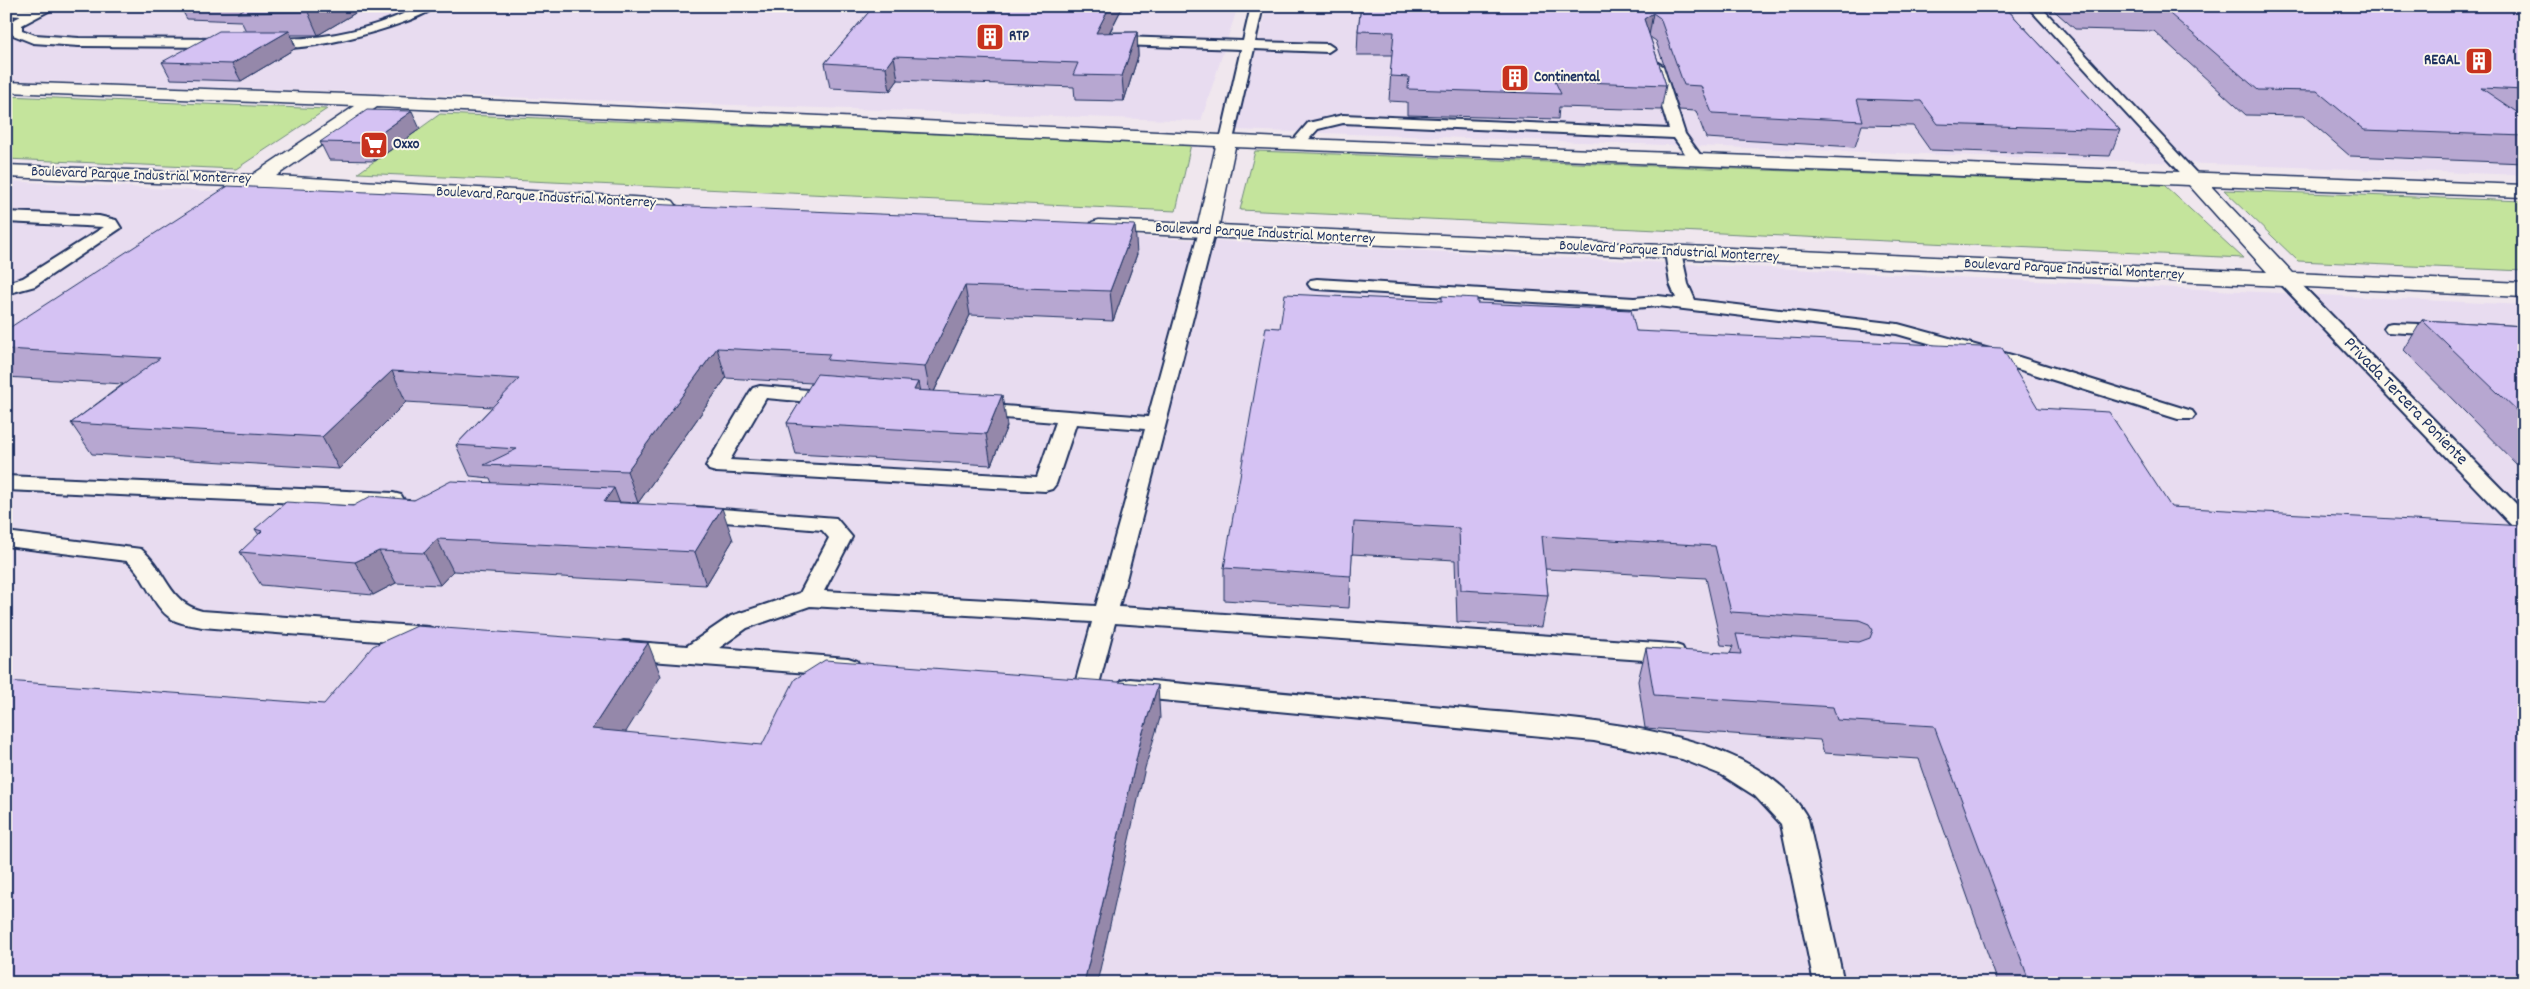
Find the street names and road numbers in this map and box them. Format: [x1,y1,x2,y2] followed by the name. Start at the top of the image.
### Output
[31,161,252,191] street label: Boulevard Parque Industrial Monterrey
[436,181,657,215] street label: Boulevard Parque Industrial Monterrey
[1155,217,1376,251] street label: Boulevard Parque Industrial Monterrey
[1559,235,1780,269] street label: Boulevard Parque Industrial Monterrey
[1964,253,2185,287] street label: Boulevard Parque Industrial Monterrey
[2337,332,2473,472] street label: Privada Tercera Poniente

